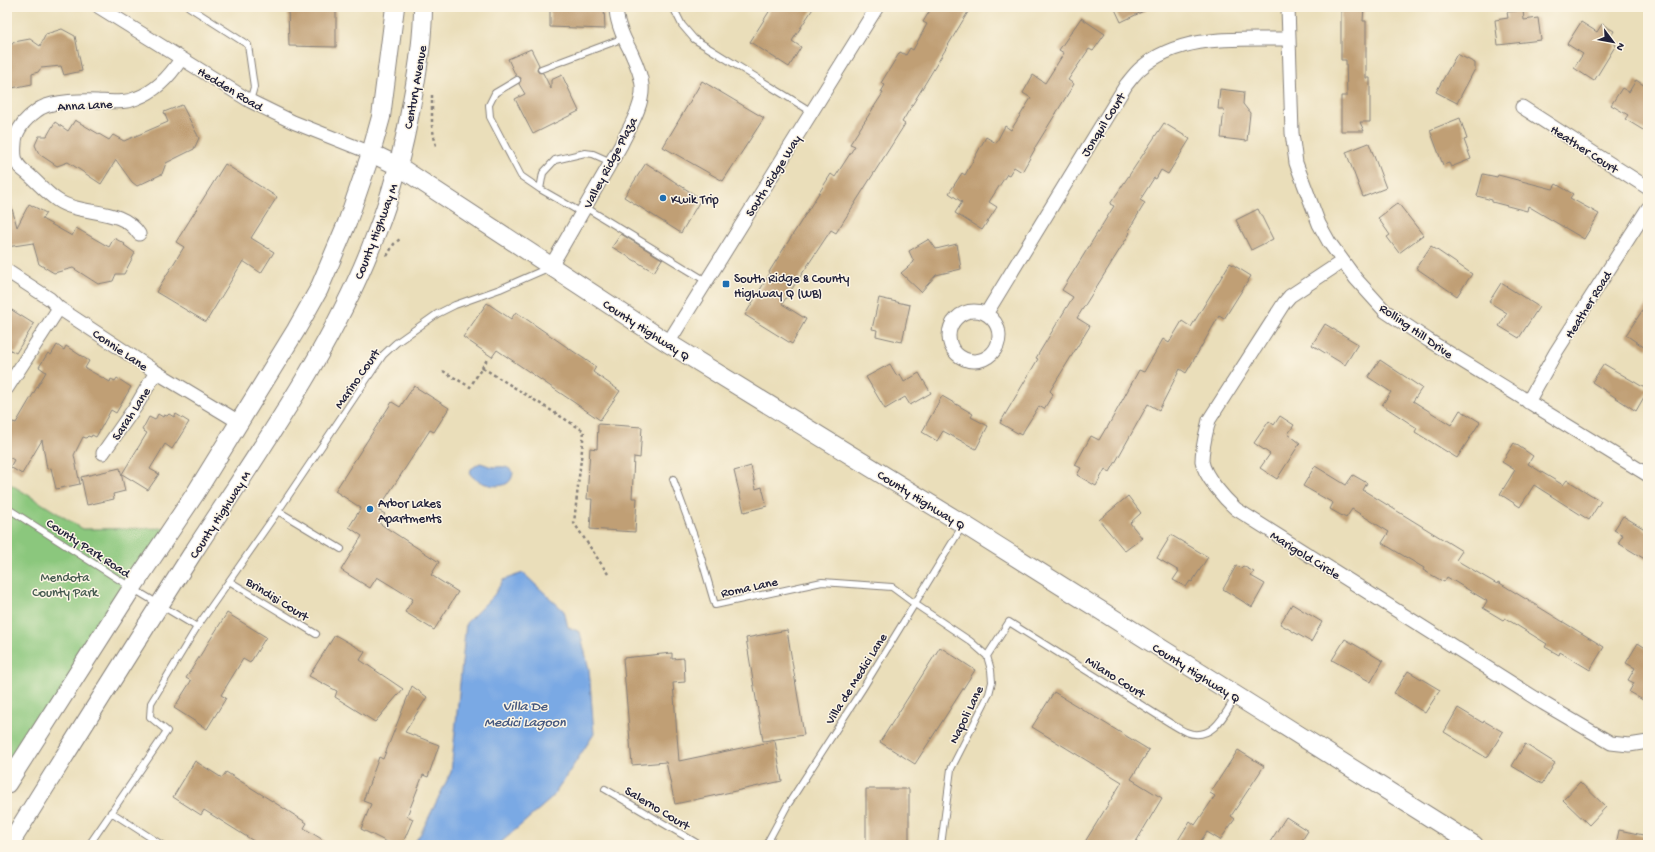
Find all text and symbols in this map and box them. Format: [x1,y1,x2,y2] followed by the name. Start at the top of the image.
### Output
[1593,22,1633,62] north arrow
[1613,40,1627,52] text: N
[402,44,431,130] street label: Century Avenue
[194,65,266,116] street label: Hedden Road
[1079,89,1131,160] street label: Jonquil Court
[57,98,113,115] street label: Anna Lane
[580,114,642,212] street label: Valley Ridge Plaza
[1547,123,1622,178] street label: Heather Court
[743,132,806,220] street label: South Ridge Way
[352,181,403,282] street label: County Highway M
[658,193,668,203] marker: Kwik Trip
[671,193,719,208] place label: Kwik Trip
[1563,268,1616,342] street label: Heather Road
[734,272,850,302] place label: South Ridge & County Highway Q (WB)
[721,279,731,289] marker: South Ridge & County Highway Q (WB)
[599,297,692,365] street label: County Highway Q
[1376,301,1455,363] street label: Rolling Hill Drive
[89,327,150,375] street label: Connie Lane
[332,345,385,412] street label: Marino Court
[109,385,155,444] street label: Sarah Lane
[187,468,255,562] street label: County Highway M
[874,468,968,534] street label: County Highway Q
[378,497,443,527] place label: Arbor Lakes Apartments
[365,504,375,514] marker: Arbor Lakes Apartments
[43,516,134,583] street label: County Park Road
[1267,529,1343,584] street label: Marigold Circle
[32,571,99,601] park label: Mendota County Park
[242,574,312,626] street label: Brindisi Court
[720,575,780,602] street label: Roma Lane
[822,631,891,729] street label: Villa de Medici Lane
[1149,641,1243,707] street label: County Highway Q
[1082,654,1149,703] street label: Milano Court
[947,683,988,746] street label: Napoli Lane
[484,699,566,732] water label: Villa De Medici Lagoon
[621,784,693,835] street label: Salerno Court

